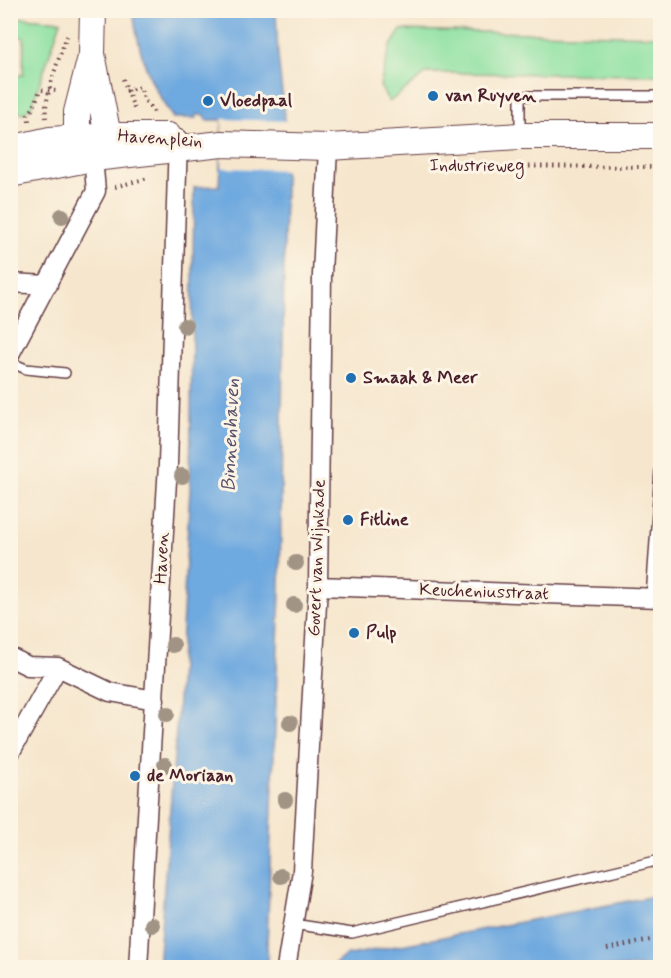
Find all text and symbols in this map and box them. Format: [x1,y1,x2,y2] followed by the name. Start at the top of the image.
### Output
[445,84,537,108] place label: van Ruyven
[220,89,293,113] place label: Vloedpaal
[426,89,440,103] marker: van Ruyven
[201,94,215,108] marker: Vloedpaal
[117,124,203,154] street label: Havenplein
[429,154,525,179] street label: Industrieweg
[363,366,478,390] place label: Smaak & Meer
[344,371,358,385] marker: Smaak & Meer
[216,378,246,492] water label: Binnenhaven
[302,479,332,637] street label: Govert van Wijnkade
[360,508,409,532] place label: Fitline
[341,513,355,527] marker: Fitline
[149,531,175,585] street label: Haven
[419,578,550,606] street label: Keucheniusstraat
[366,621,396,645] place label: Pulp
[347,626,361,640] marker: Pulp
[147,764,233,788] place label: de Moriaan
[128,769,142,783] marker: de Moriaan

